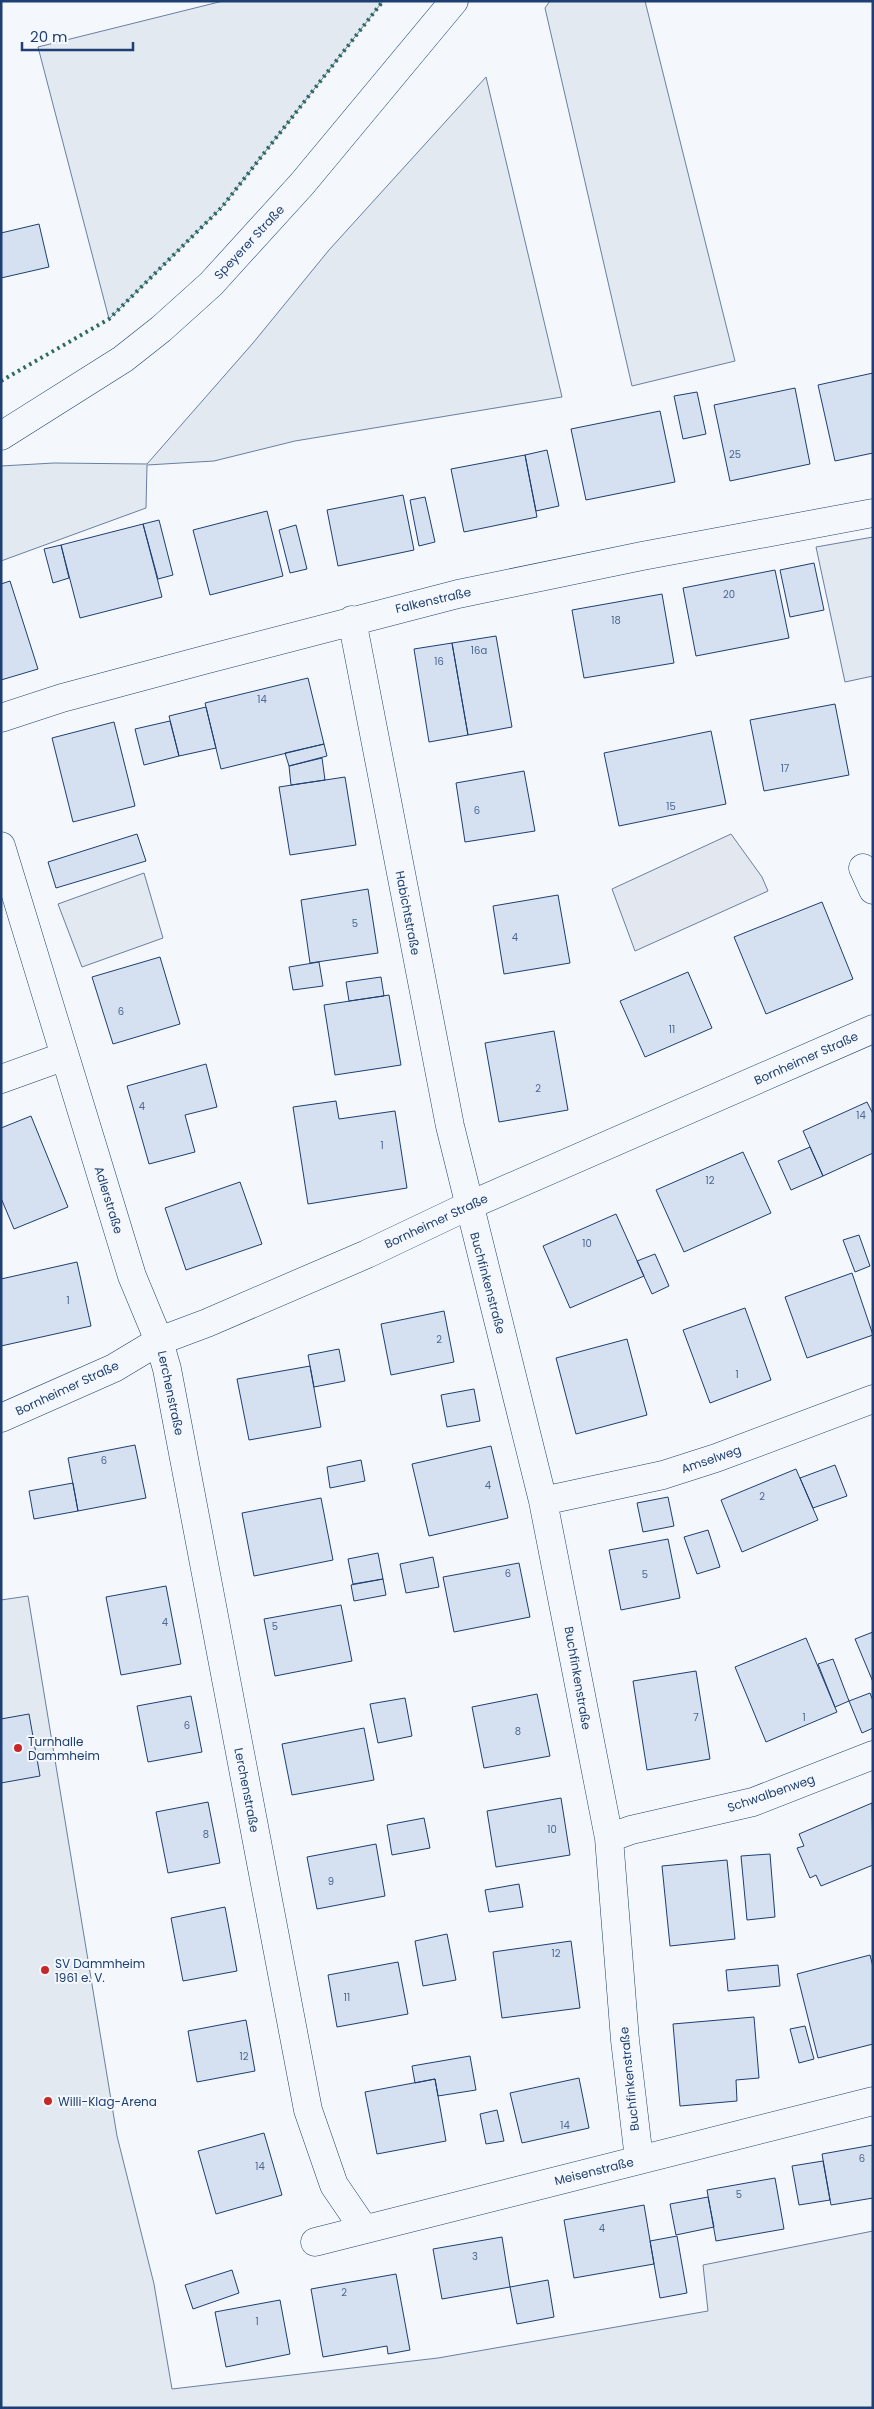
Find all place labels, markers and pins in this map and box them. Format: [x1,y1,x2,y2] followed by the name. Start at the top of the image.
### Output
[28,1733,100,1764] place label: Turnhalle Dammheim
[12,1742,24,1754] marker: Turnhalle Dammheim
[55,1955,145,1986] place label: SV Dammheim 1961 e. V.
[39,1964,51,1976] marker: SV Dammheim 1961 e. V.
[58,2093,157,2110] place label: Willi-Klag-Arena
[42,2095,54,2107] marker: Willi-Klag-Arena

